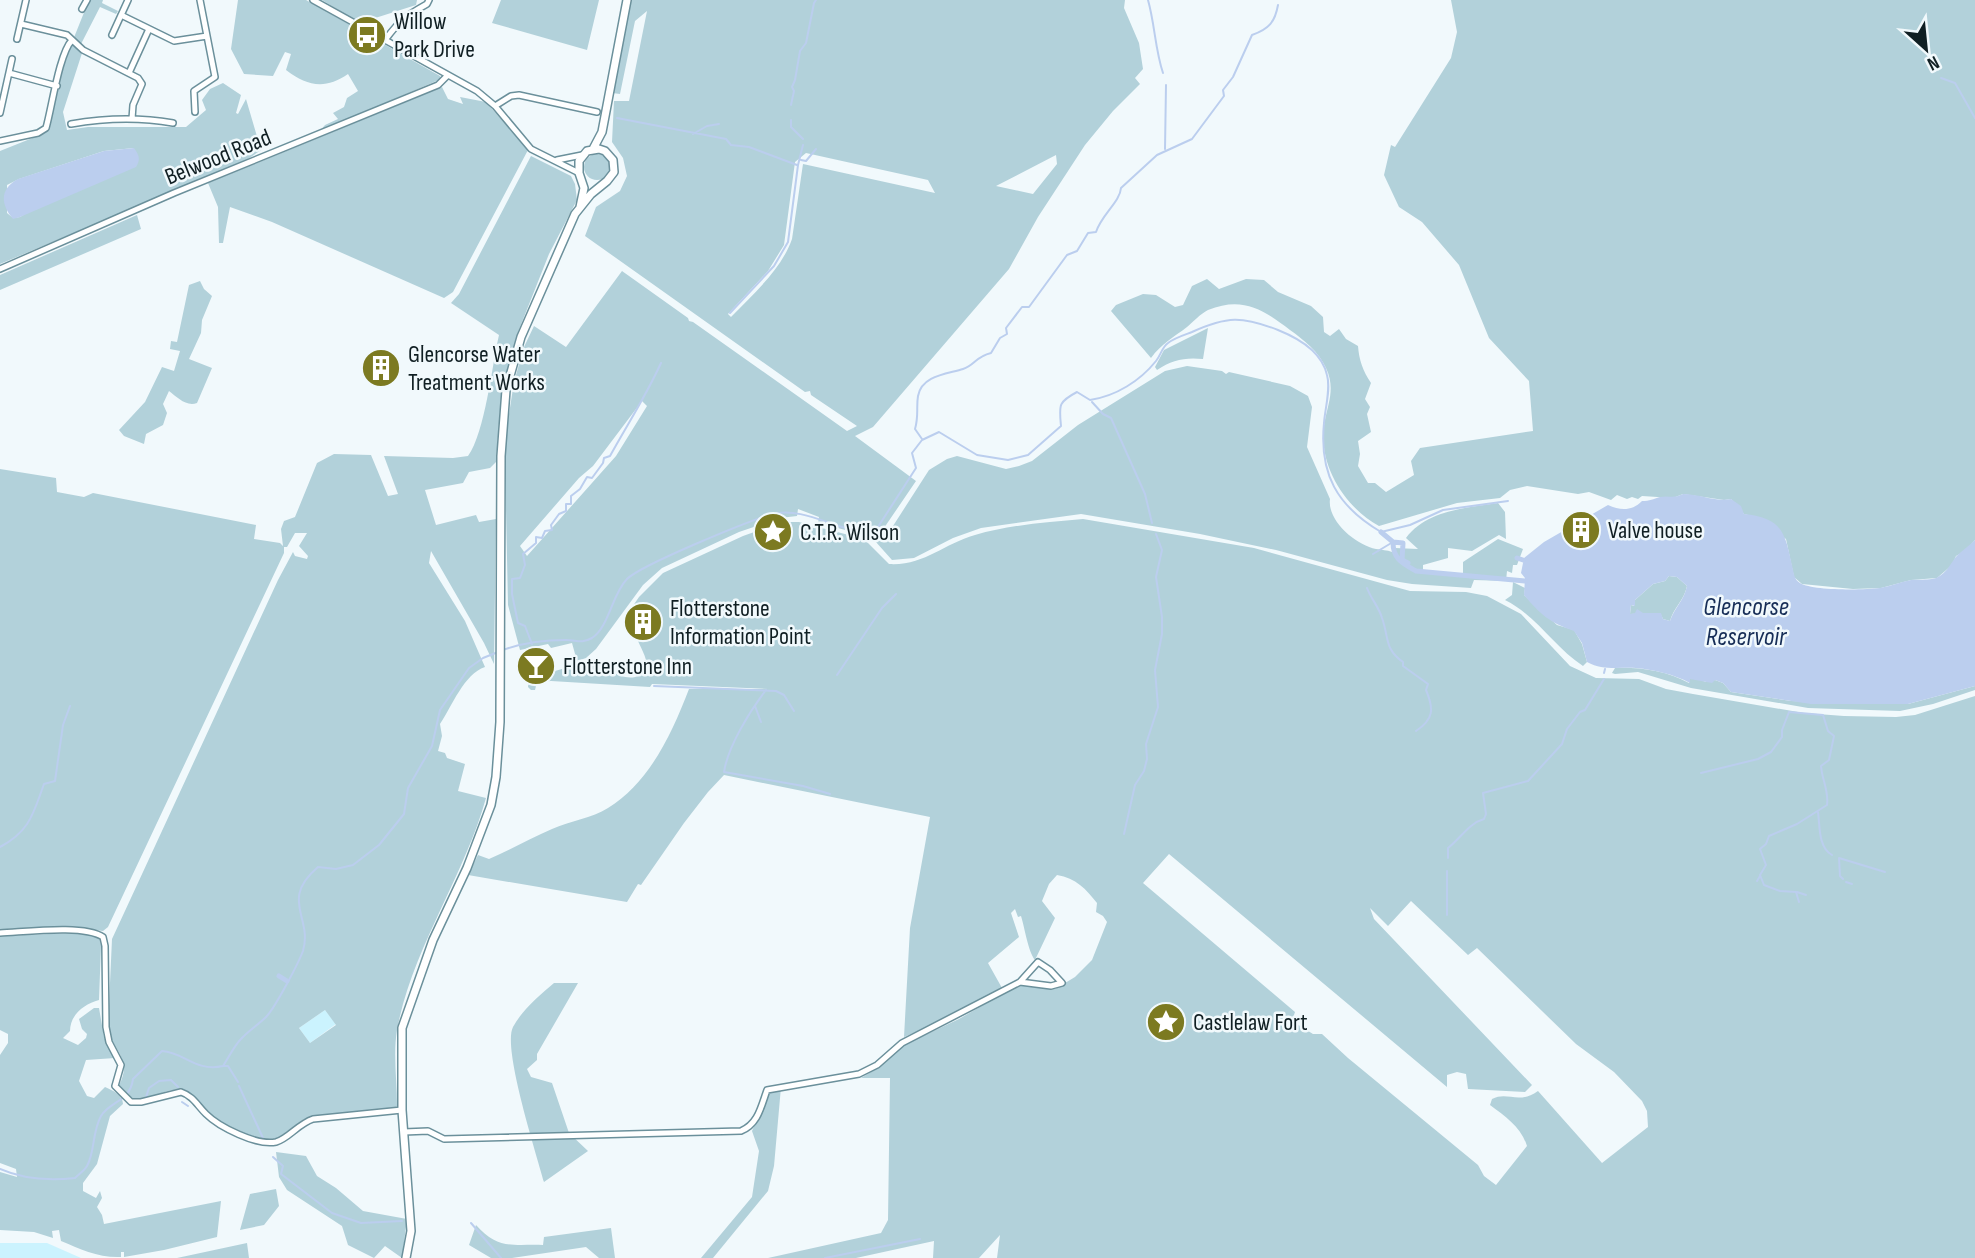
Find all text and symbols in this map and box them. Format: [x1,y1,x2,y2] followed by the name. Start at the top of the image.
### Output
[394,7,475,64] place label: Willow Park Drive
[346,14,388,56] bus stop icon: Willow Park Drive
[1891,14,1961,84] north arrow
[1923,50,1943,75] text: N
[161,123,275,191] street label: Belwood Road
[408,340,545,397] place label: Glencorse Water Treatment Works
[360,347,402,389] building icon: Glencorse Water Treatment Works
[1560,509,1602,551] building icon: Valve house
[752,511,794,553] place icon: C.T.R. Wilson
[1608,516,1703,545] place label: Valve house
[800,518,899,547] place label: C.T.R. Wilson
[1703,592,1789,653] water label: Glencorse Reservoir
[670,594,811,651] place label: Flotterstone Information Point
[622,601,664,643] building icon: Flotterstone Information Point
[515,645,557,687] bar icon: Flotterstone Inn
[563,652,692,681] place label: Flotterstone Inn
[1145,1001,1187,1043] place icon: Castlelaw Fort
[1193,1008,1308,1037] place label: Castlelaw Fort

